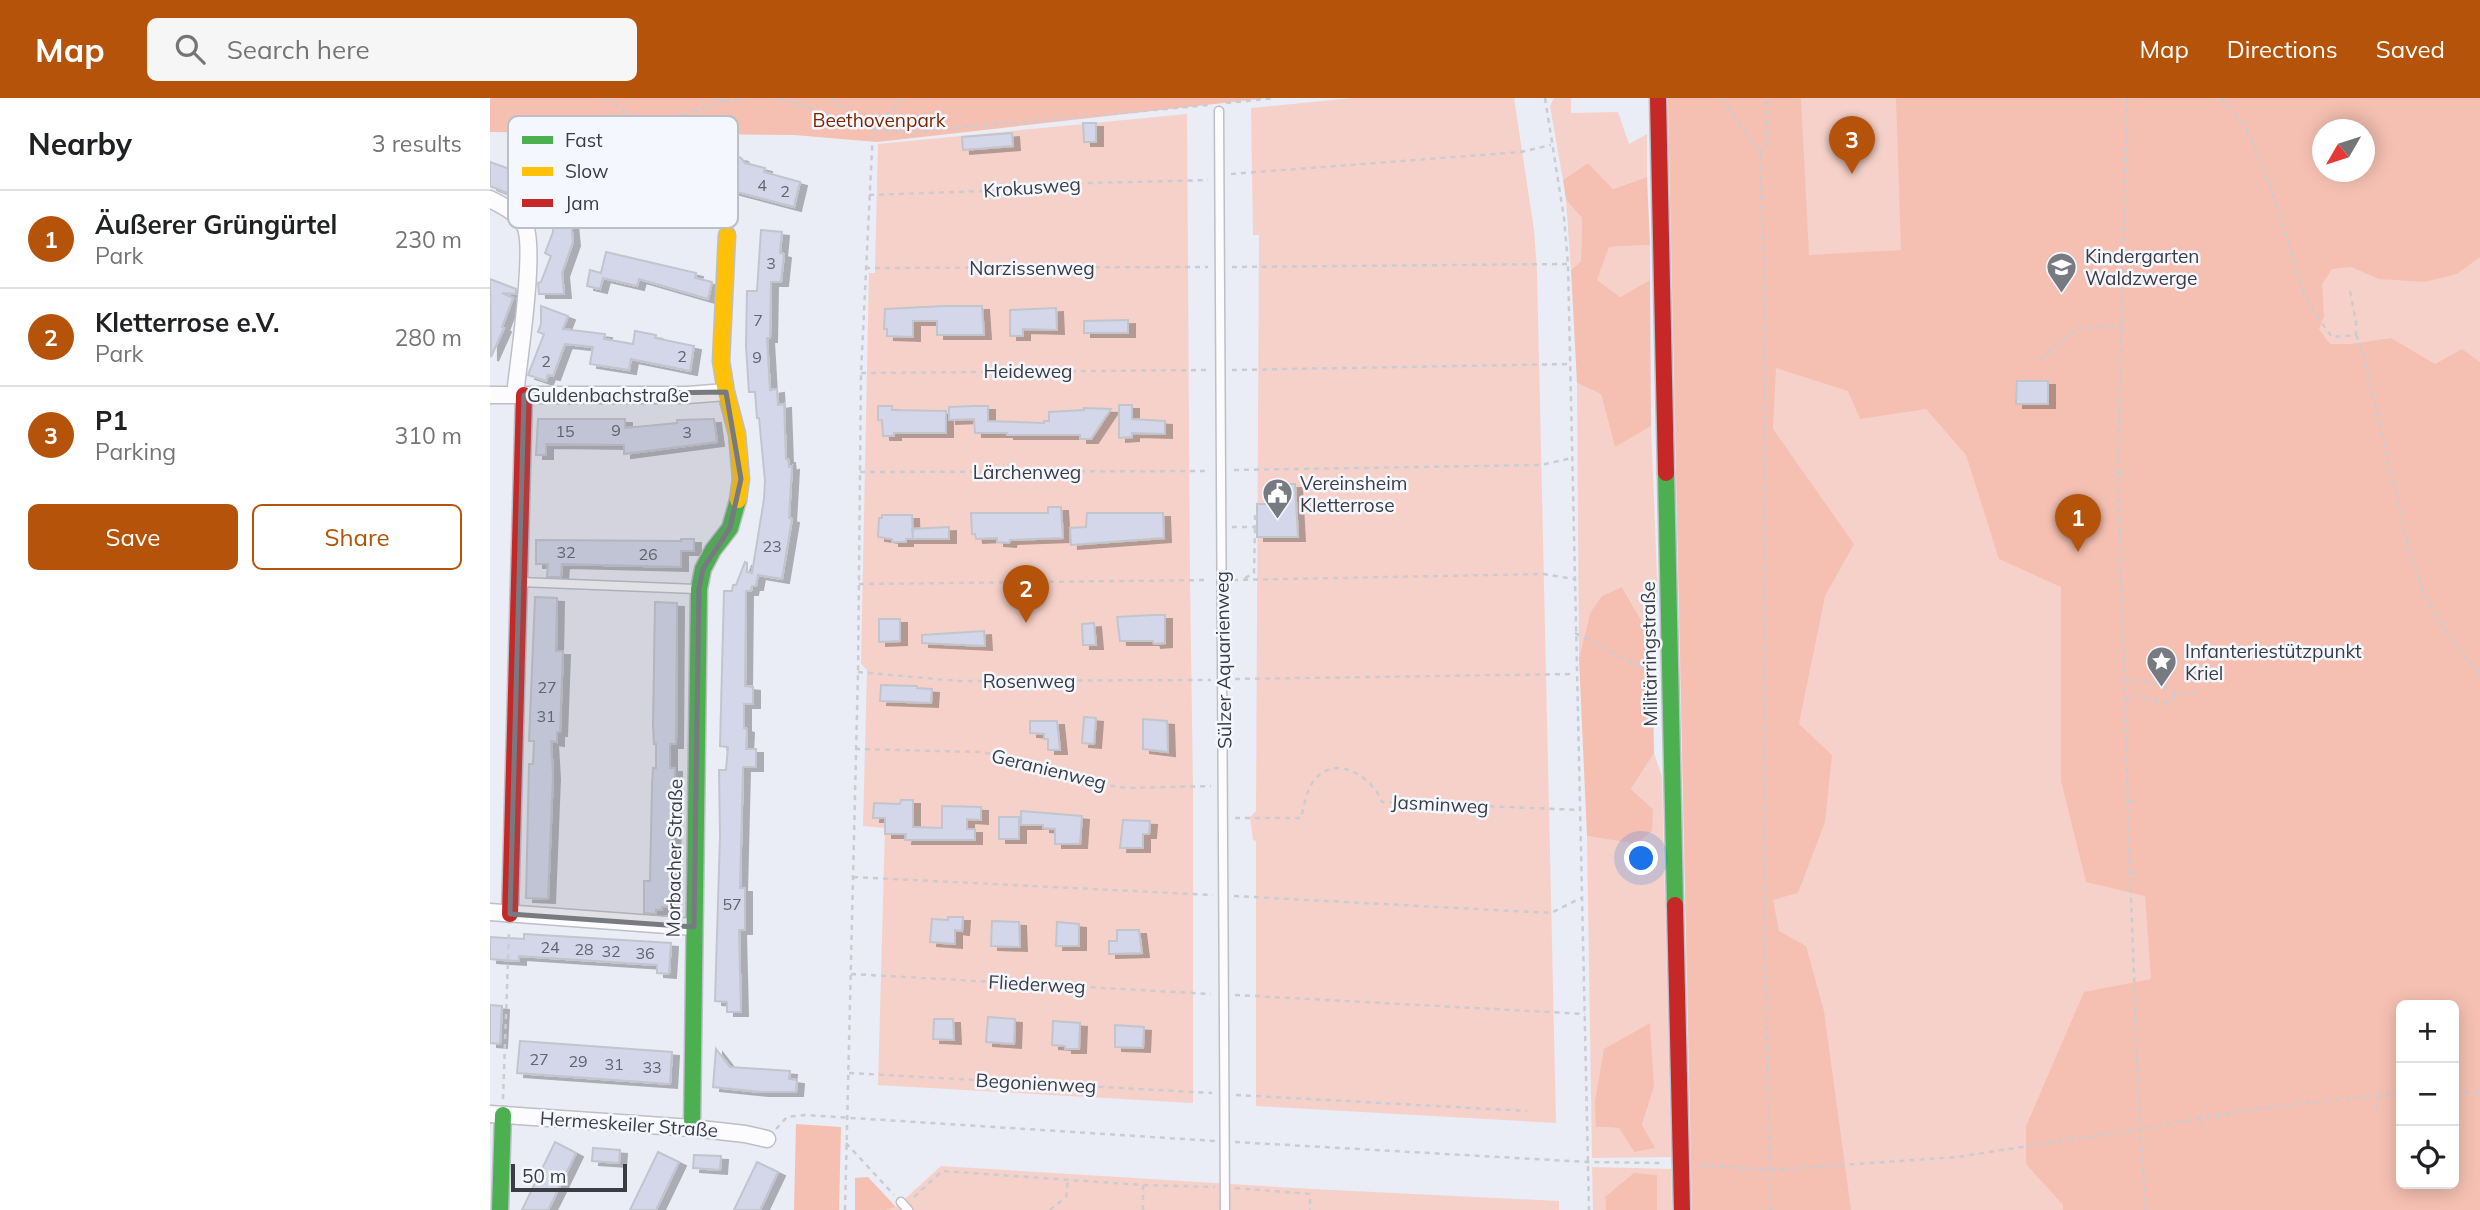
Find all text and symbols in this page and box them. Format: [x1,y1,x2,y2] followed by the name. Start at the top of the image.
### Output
[147,18,637,81] search box
[35,29,105,70] text: Map
[171,30,209,68] icon: search
[227,33,370,66] text: Search here
[2139,34,2189,64] text: Map
[2227,34,2338,64] text: Directions
[2376,34,2445,64] text: Saved
[813,108,946,132] park label: Beethovenpark
[508,116,738,228] legend
[1829,116,1875,174] pin: 3
[2312,119,2375,182] north arrow
[28,125,132,163] text: Nearby
[565,128,603,152] text: Fast
[372,129,462,158] text: 3 results
[565,159,609,183] text: Slow
[982,172,1082,202] street label: Krokusweg
[757,175,767,195] house number: 4
[780,181,790,201] house number: 2
[565,191,599,215] text: Jam
[95,208,337,241] text: Äußerer Grüngürtel
[44,225,58,254] text: 1
[394,225,462,254] text: 230 m
[95,241,143,270] text: Park
[2085,244,2200,290] place label: Kindergarten Waldzwerge
[2045,250,2079,294] school or university icon: Kindergarten Waldzwerge
[766,253,776,273] house number: 3
[969,256,1095,280] street label: Narzissenweg
[95,306,279,339] text: Kletterrose e.V.
[753,310,763,330] house number: 7
[44,323,58,352] text: 2
[394,323,462,352] text: 280 m
[95,339,143,368] text: Park
[677,346,687,366] house number: 2
[752,347,762,367] house number: 9
[541,351,551,371] house number: 2
[983,359,1073,383] street label: Heideweg
[527,383,689,407] street label: Guldenbachstraße
[95,404,128,437] text: P1
[611,420,621,440] house number: 9
[44,421,58,450] text: 3
[394,421,462,450] text: 310 m
[555,421,575,441] house number: 15
[682,422,692,442] house number: 3
[95,437,176,466] text: Parking
[973,460,1081,484] street label: Lärchenweg
[1300,471,1407,517] place label: Vereinsheim Kletterrose
[1260,477,1294,521] public building icon: Vereinsheim Kletterrose
[2055,494,2101,552] pin: 1
[28,504,238,570] button: Save
[252,504,462,570] button: Share
[762,536,782,556] house number: 23
[556,542,576,562] house number: 32
[638,544,658,564] house number: 26
[1003,565,1049,623] pin: 2
[1209,571,1237,749] street label: Sülzer Aquarienweg
[1636,581,1662,727] street label: Militärringstraße
[2185,639,2362,685] place label: Infanteriestützpunkt Kriel
[2145,645,2179,689] place icon: Infanteriestützpunkt Kriel
[983,669,1075,693] street label: Rosenweg
[537,677,557,697] house number: 27
[536,706,556,726] house number: 31
[989,743,1109,795] street label: Geranienweg
[661,778,687,938] street label: Morbacher Straße
[1391,789,1489,819] street label: Jasminweg
[1624,841,1658,875] your location
[722,894,742,914] house number: 57
[540,937,560,957] house number: 24
[574,939,594,959] house number: 28
[601,941,621,961] house number: 32
[635,943,655,963] house number: 36
[988,969,1086,999] street label: Fliederweg
[2396,1000,2459,1189] map controls
[2396,1000,2459,1063] button: +
[529,1049,549,1069] house number: 27
[568,1051,588,1071] house number: 29
[604,1054,624,1074] house number: 31
[642,1057,662,1077] house number: 33
[2396,1063,2459,1126] button: −
[975,1068,1097,1098] street label: Begonienweg
[539,1106,719,1142] street label: Hermeskeiler Straße
[2396,1126,2459,1189] button: locate
[511,1161,626,1193] scale bar
[522,1164,566,1188] text: 50 m

